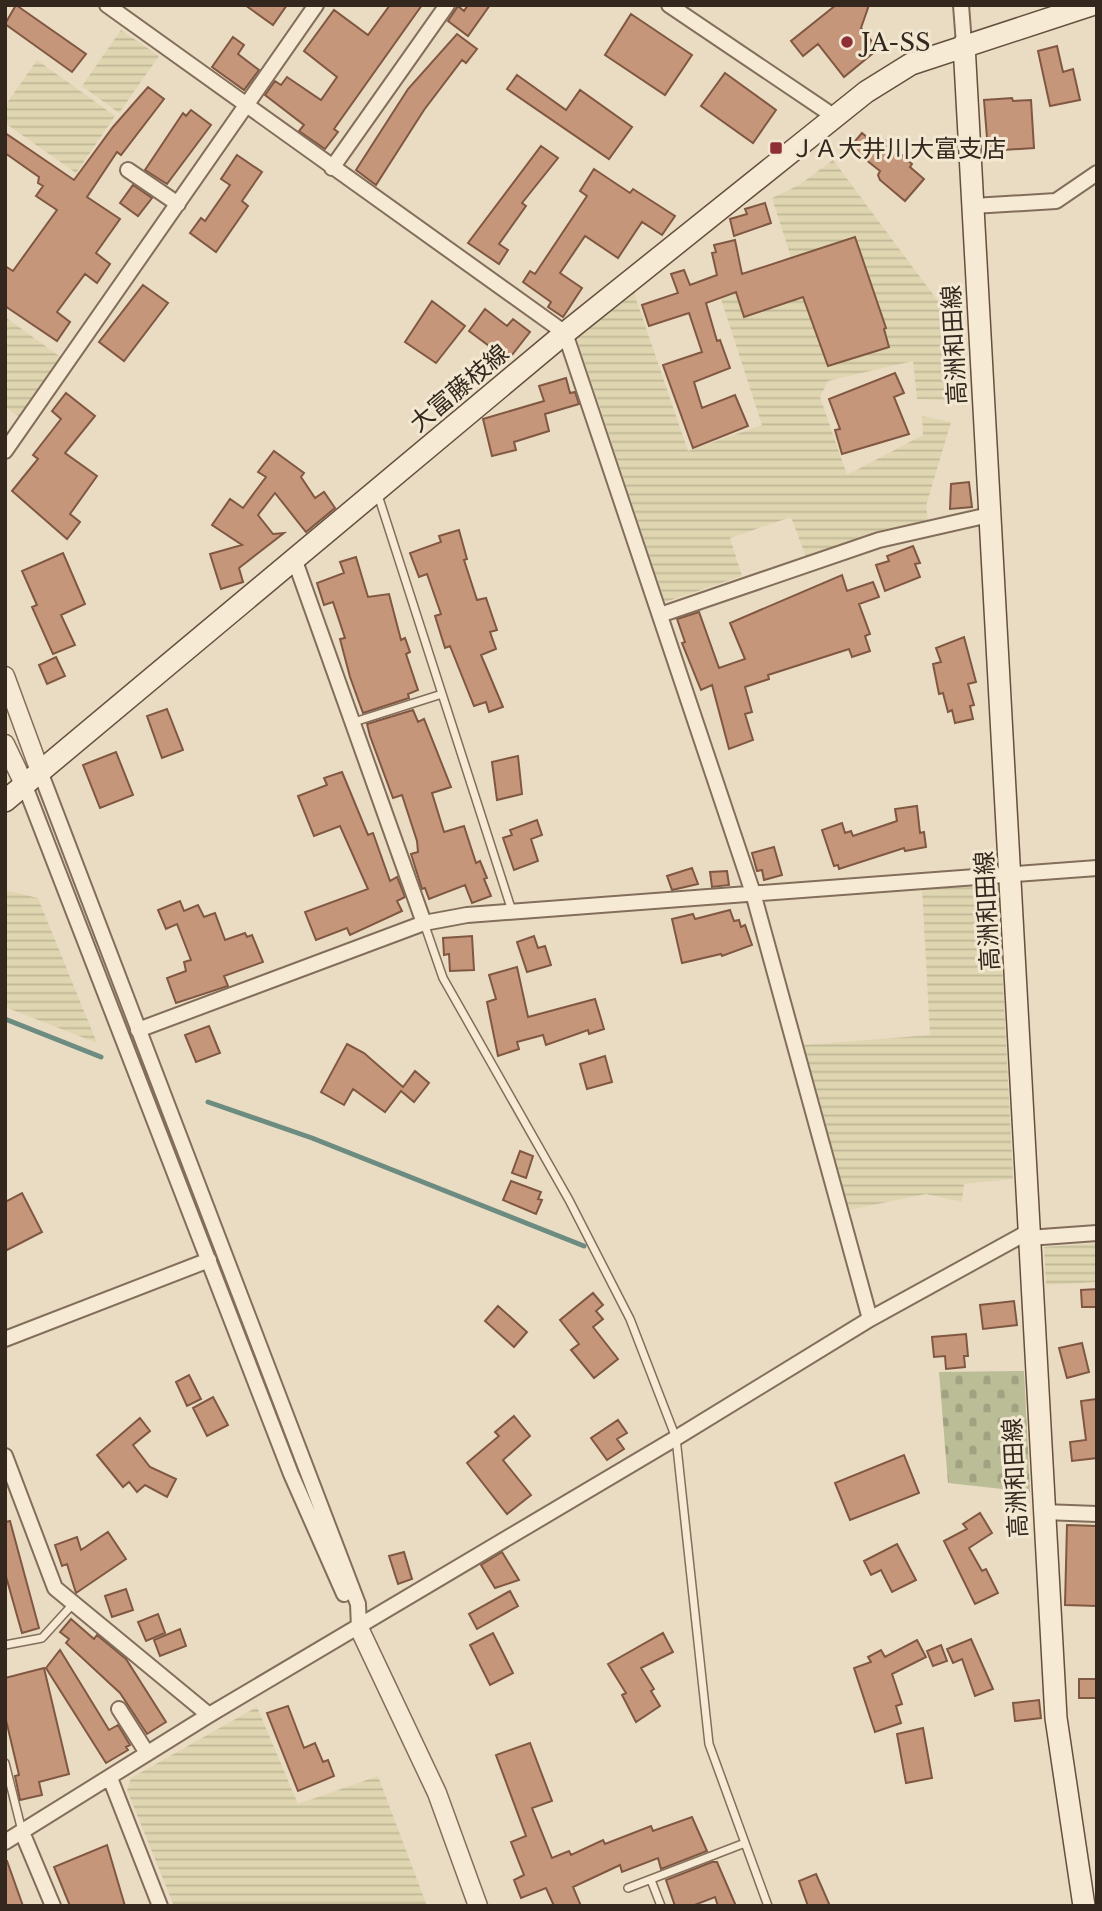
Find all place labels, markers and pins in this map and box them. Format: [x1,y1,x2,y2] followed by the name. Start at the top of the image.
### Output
[858,28,930,57] place label: JA-SS
[839,34,855,50] marker: JA-SS
[790,134,1006,163] place label: ＪＡ大井川大富支店
[768,140,784,156] marker: ＪＡ大井川大富支店

